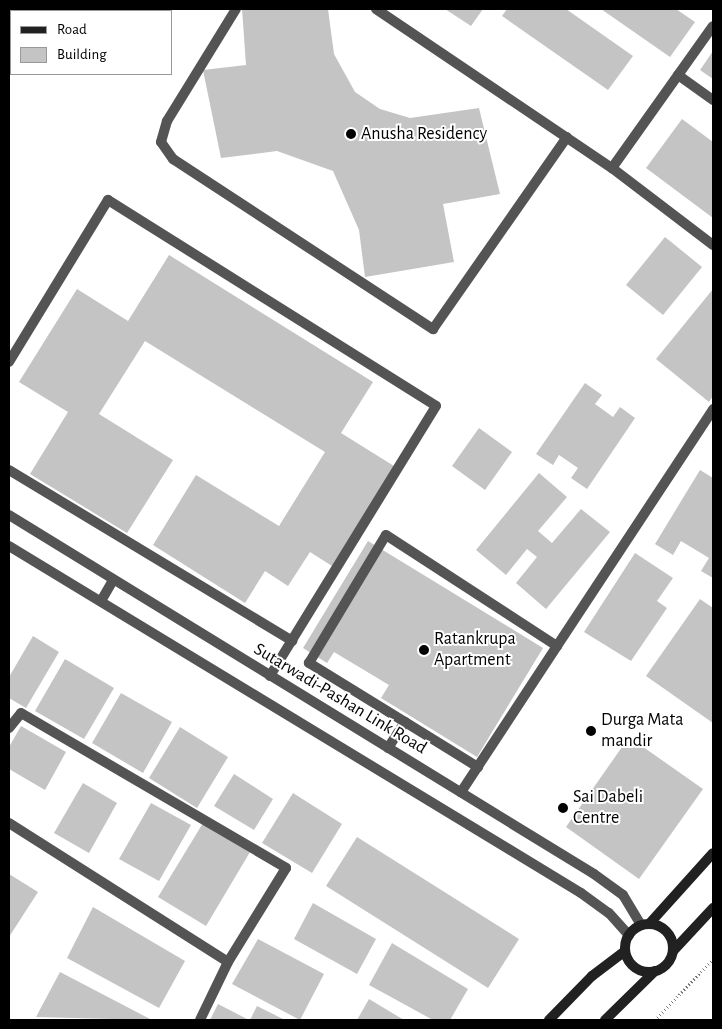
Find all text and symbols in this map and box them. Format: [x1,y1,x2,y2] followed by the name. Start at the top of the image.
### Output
[10,10,172,75] legend
[57,22,87,37] text: Road
[57,47,107,62] text: Building
[361,123,487,145] place label: Anusha Residency
[345,128,357,140] marker: Anusha Residency
[434,629,516,672] place label: Ratankrupa Apartment
[250,639,430,759] street label: Sutarwadi-Pashan Link Road
[418,644,430,656] marker: Ratankrupa Apartment
[601,710,684,752] place label: Durga Mata mandir
[585,725,597,737] marker: Durga Mata mandir
[573,787,643,830] place label: Sai Dabeli Centre
[557,802,569,814] marker: Sai Dabeli Centre

